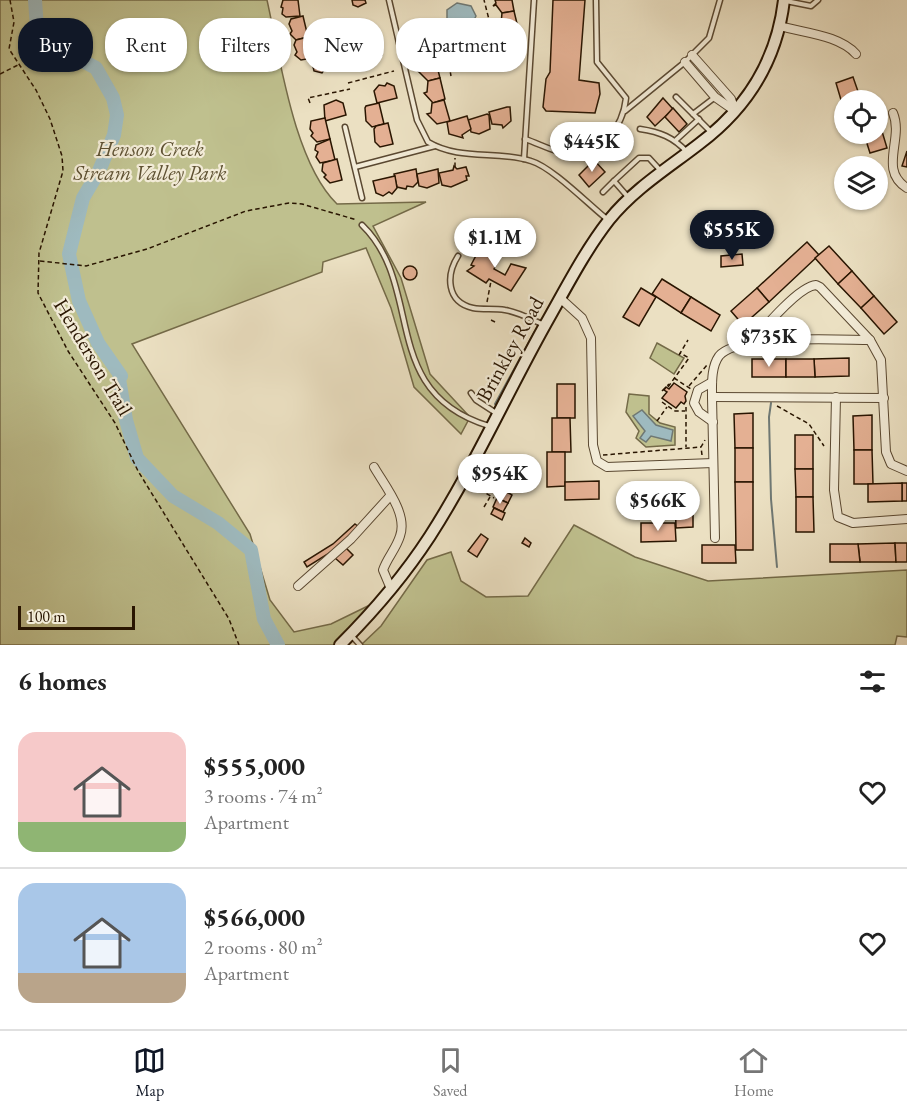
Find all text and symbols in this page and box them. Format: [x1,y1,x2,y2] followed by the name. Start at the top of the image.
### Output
[18,18,93,72] chip: Buy
[105,18,187,72] chip: Rent
[199,18,291,72] chip: Filters
[303,18,384,72] chip: New
[396,18,527,72] chip: Apartment
[834,90,888,210] map controls
[834,90,888,144] button: locate
[550,122,634,173] pin: $445K
[564,128,620,154] text: $445K
[73,135,227,186] park label: Henson Creek Stream Valley Park
[834,156,888,210] button: layers
[690,210,774,261] pin: $555K
[704,216,760,242] text: $555K
[453,218,537,269] pin: $1.1M
[468,224,522,250] text: $1.1M
[470,291,550,406] street label: Brinkley Road
[48,293,139,420] street label: Henderson Trail
[727,317,811,368] pin: $735K
[741,323,797,349] text: $735K
[458,454,542,505] pin: $954K
[472,460,528,486] text: $954K
[616,481,700,532] pin: $566K
[630,487,686,513] text: $566K
[18,603,135,630] scale bar
[27,606,66,627] text: 100 m
[18,664,107,698] text: 6 homes
[856,665,889,698] icon: filters
[204,749,305,783] text: $555,000
[66,756,138,828] icon: home
[856,776,889,809] icon: heart
[204,783,323,809] text: 3 rooms · 74 m²
[204,809,289,835] text: Apartment
[204,900,305,934] text: $566,000
[66,907,138,979] icon: home
[856,927,889,960] icon: heart
[204,934,323,960] text: 2 rooms · 80 m²
[204,960,289,986] text: Apartment
[133,1044,166,1101] tab: Map
[433,1044,467,1101] tab: Saved
[734,1044,774,1101] tab: Home

